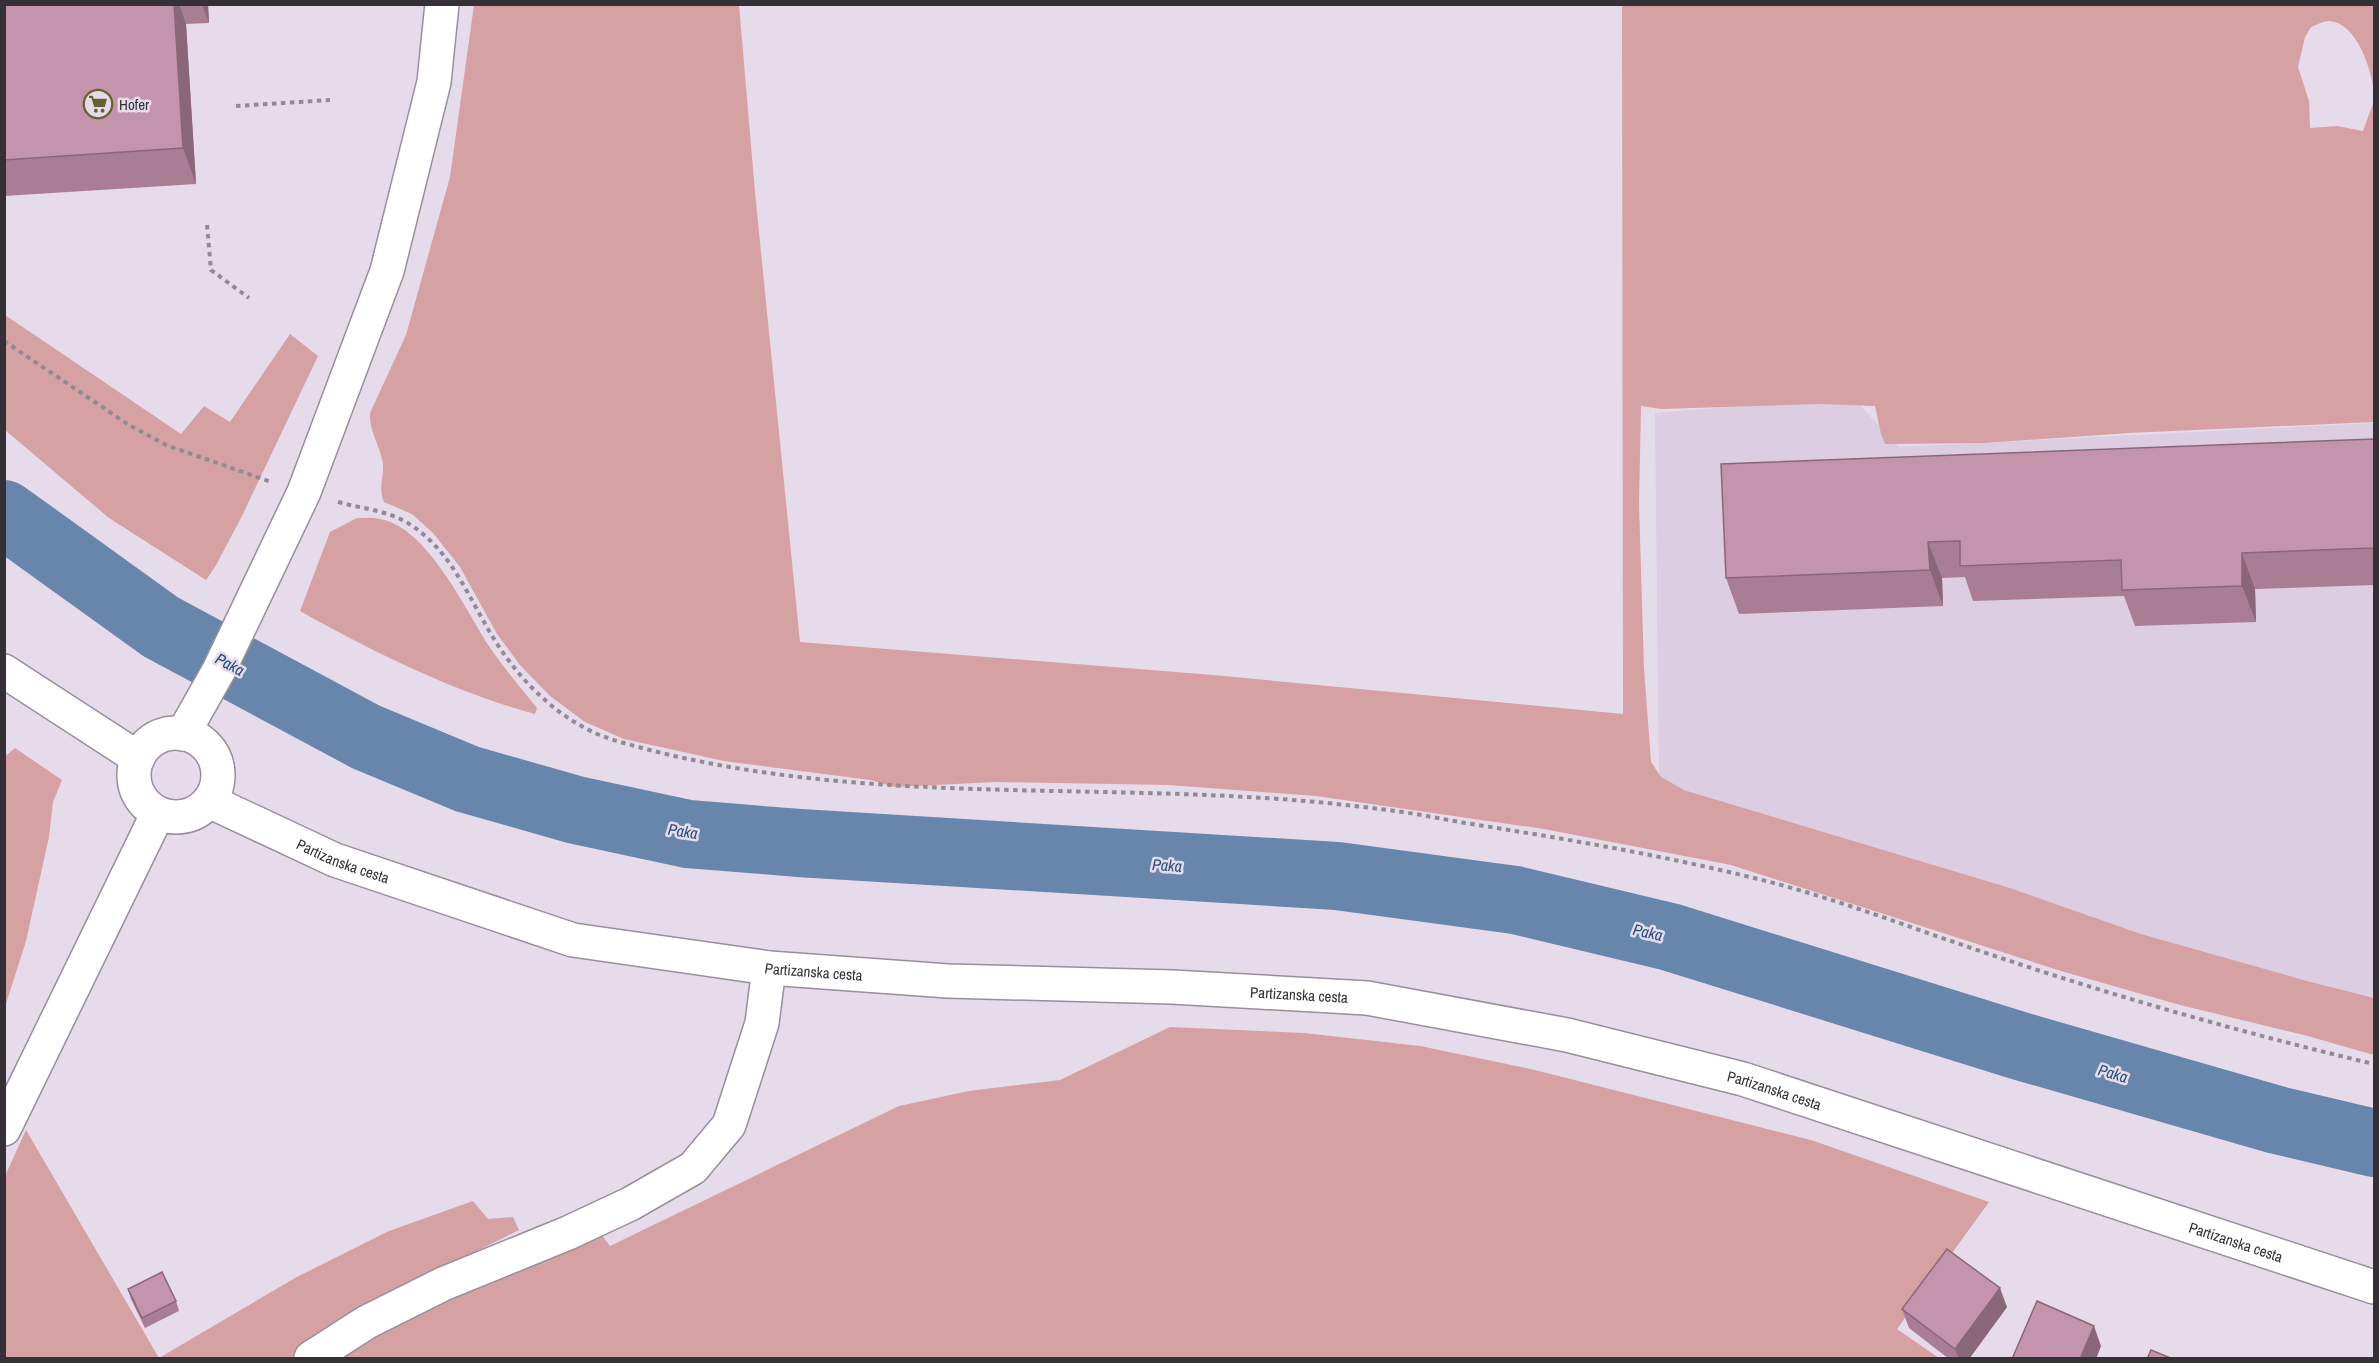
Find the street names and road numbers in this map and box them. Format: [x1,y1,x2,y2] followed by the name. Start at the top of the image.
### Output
[293,833,392,888] street label: Partizanska cesta
[763,957,863,985] street label: Partizanska cesta
[1250,981,1349,1007] street label: Partizanska cesta
[1725,1065,1824,1115] street label: Partizanska cesta
[2186,1216,2286,1267] street label: Partizanska cesta

